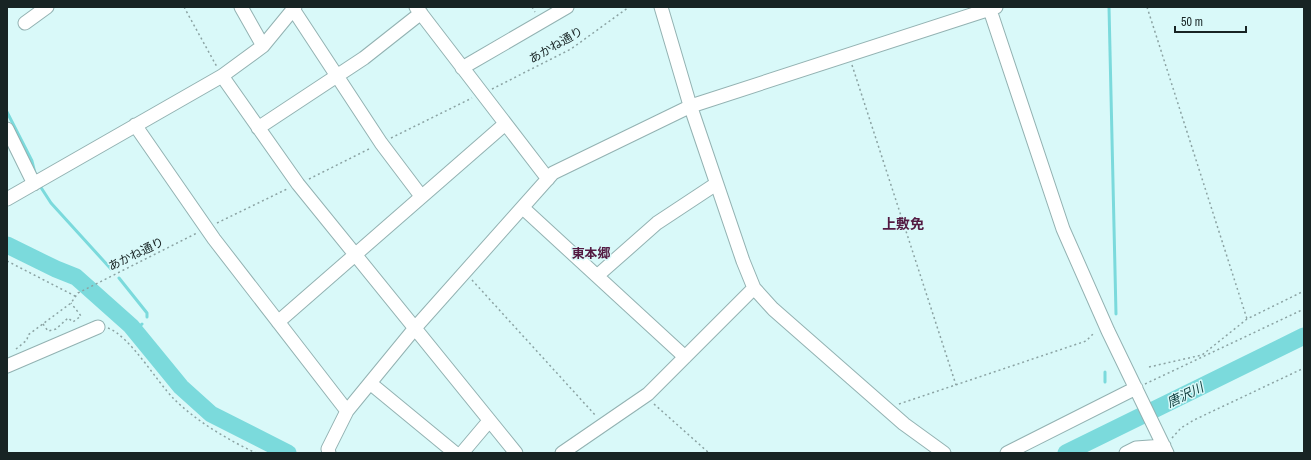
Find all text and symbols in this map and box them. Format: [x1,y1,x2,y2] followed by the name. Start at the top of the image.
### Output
[1175,8,1246,34] scale bar
[1181,14,1203,30] text: 50 m
[526,23,586,67] street label: あかね通り
[882,215,924,233] district label: 上敷免
[106,234,166,274] street label: あかね通り
[571,245,611,262] district label: 東本郷
[1164,378,1208,411] water label: 唐沢川

